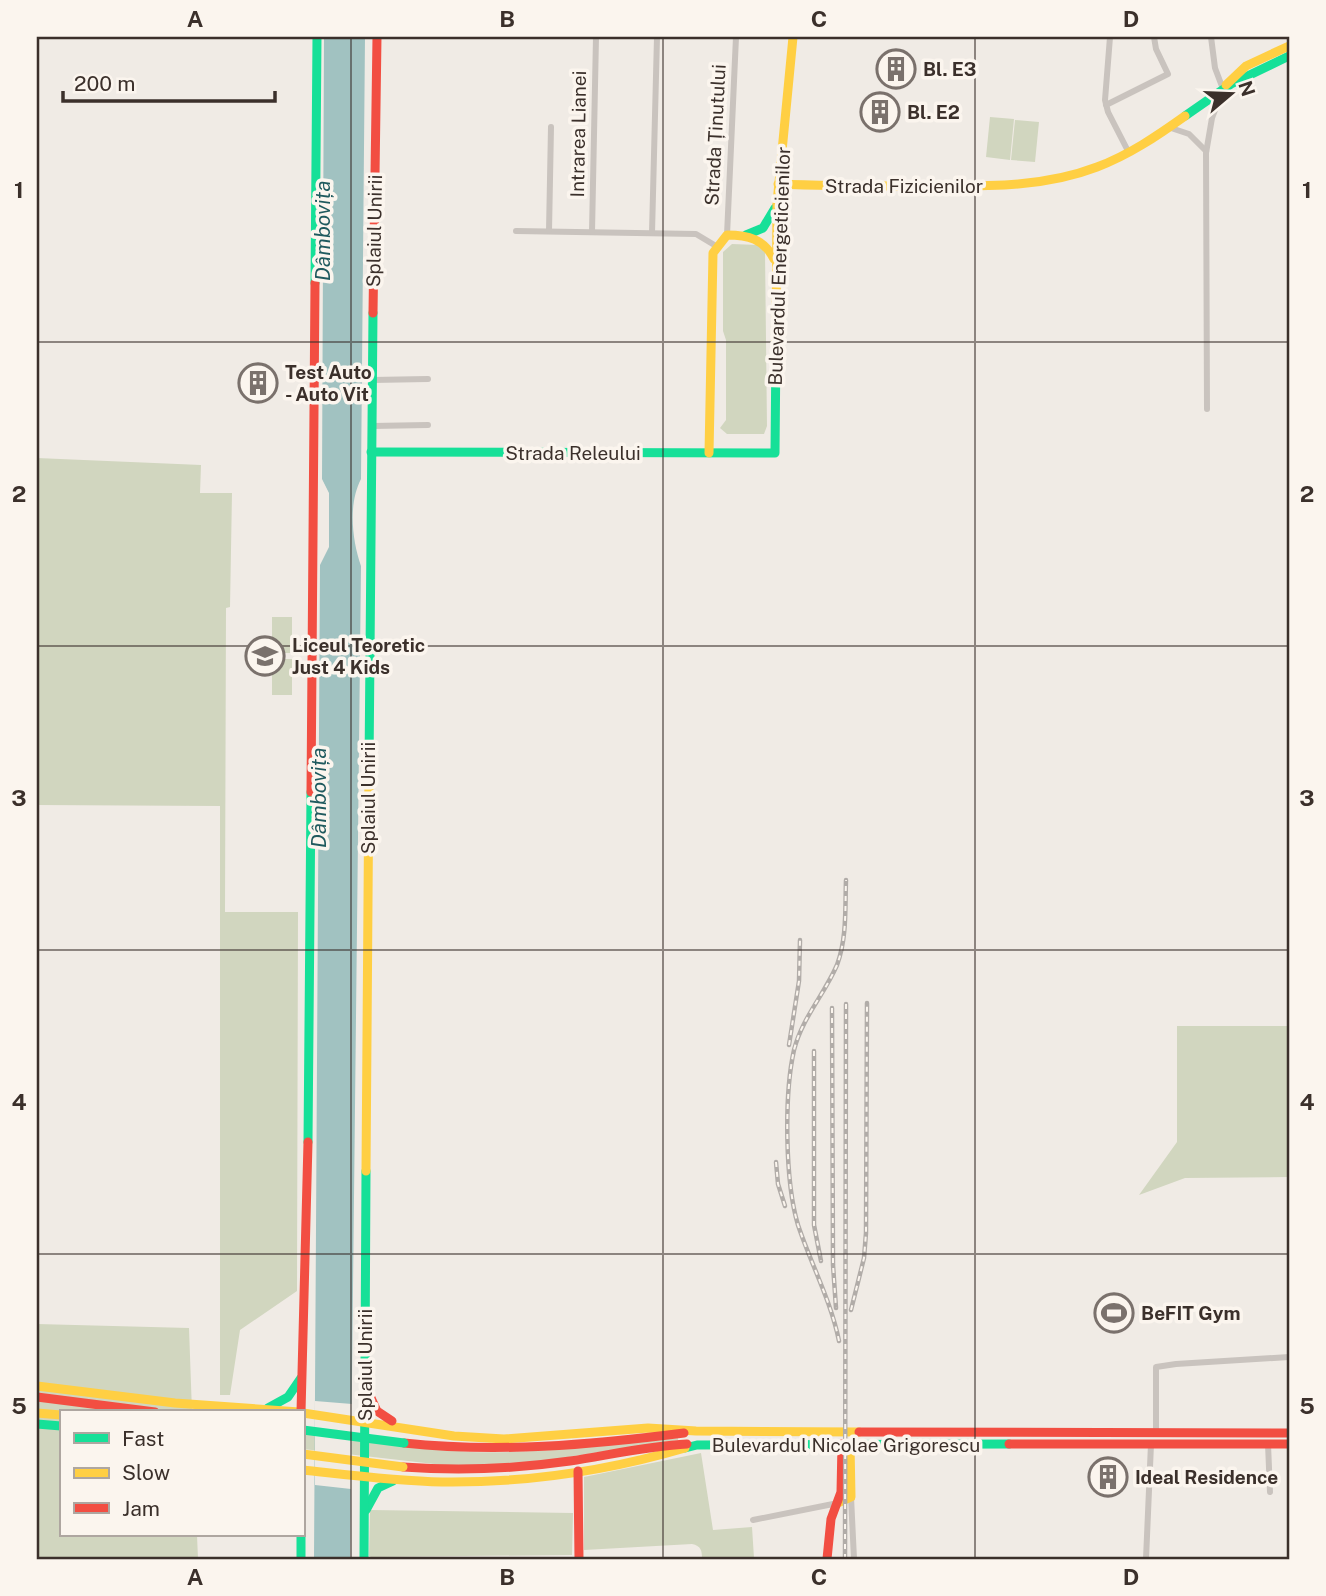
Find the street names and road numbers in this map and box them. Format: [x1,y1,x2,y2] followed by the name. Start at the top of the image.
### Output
[700,64,730,206] street label: Strada Ținutului
[566,71,590,197] street label: Intrarea Lianei
[764,146,794,386] street label: Bulevardul Energeticienilor
[362,175,386,287] street label: Splaiul Unirii
[825,175,983,197] street label: Strada Fizicienilor
[505,442,641,464] street label: Strada Releului
[357,742,379,854] street label: Splaiul Unirii
[354,1309,376,1421] street label: Splaiul Unirii
[712,1434,980,1456] street label: Bulevardul Nicolae Grigorescu

